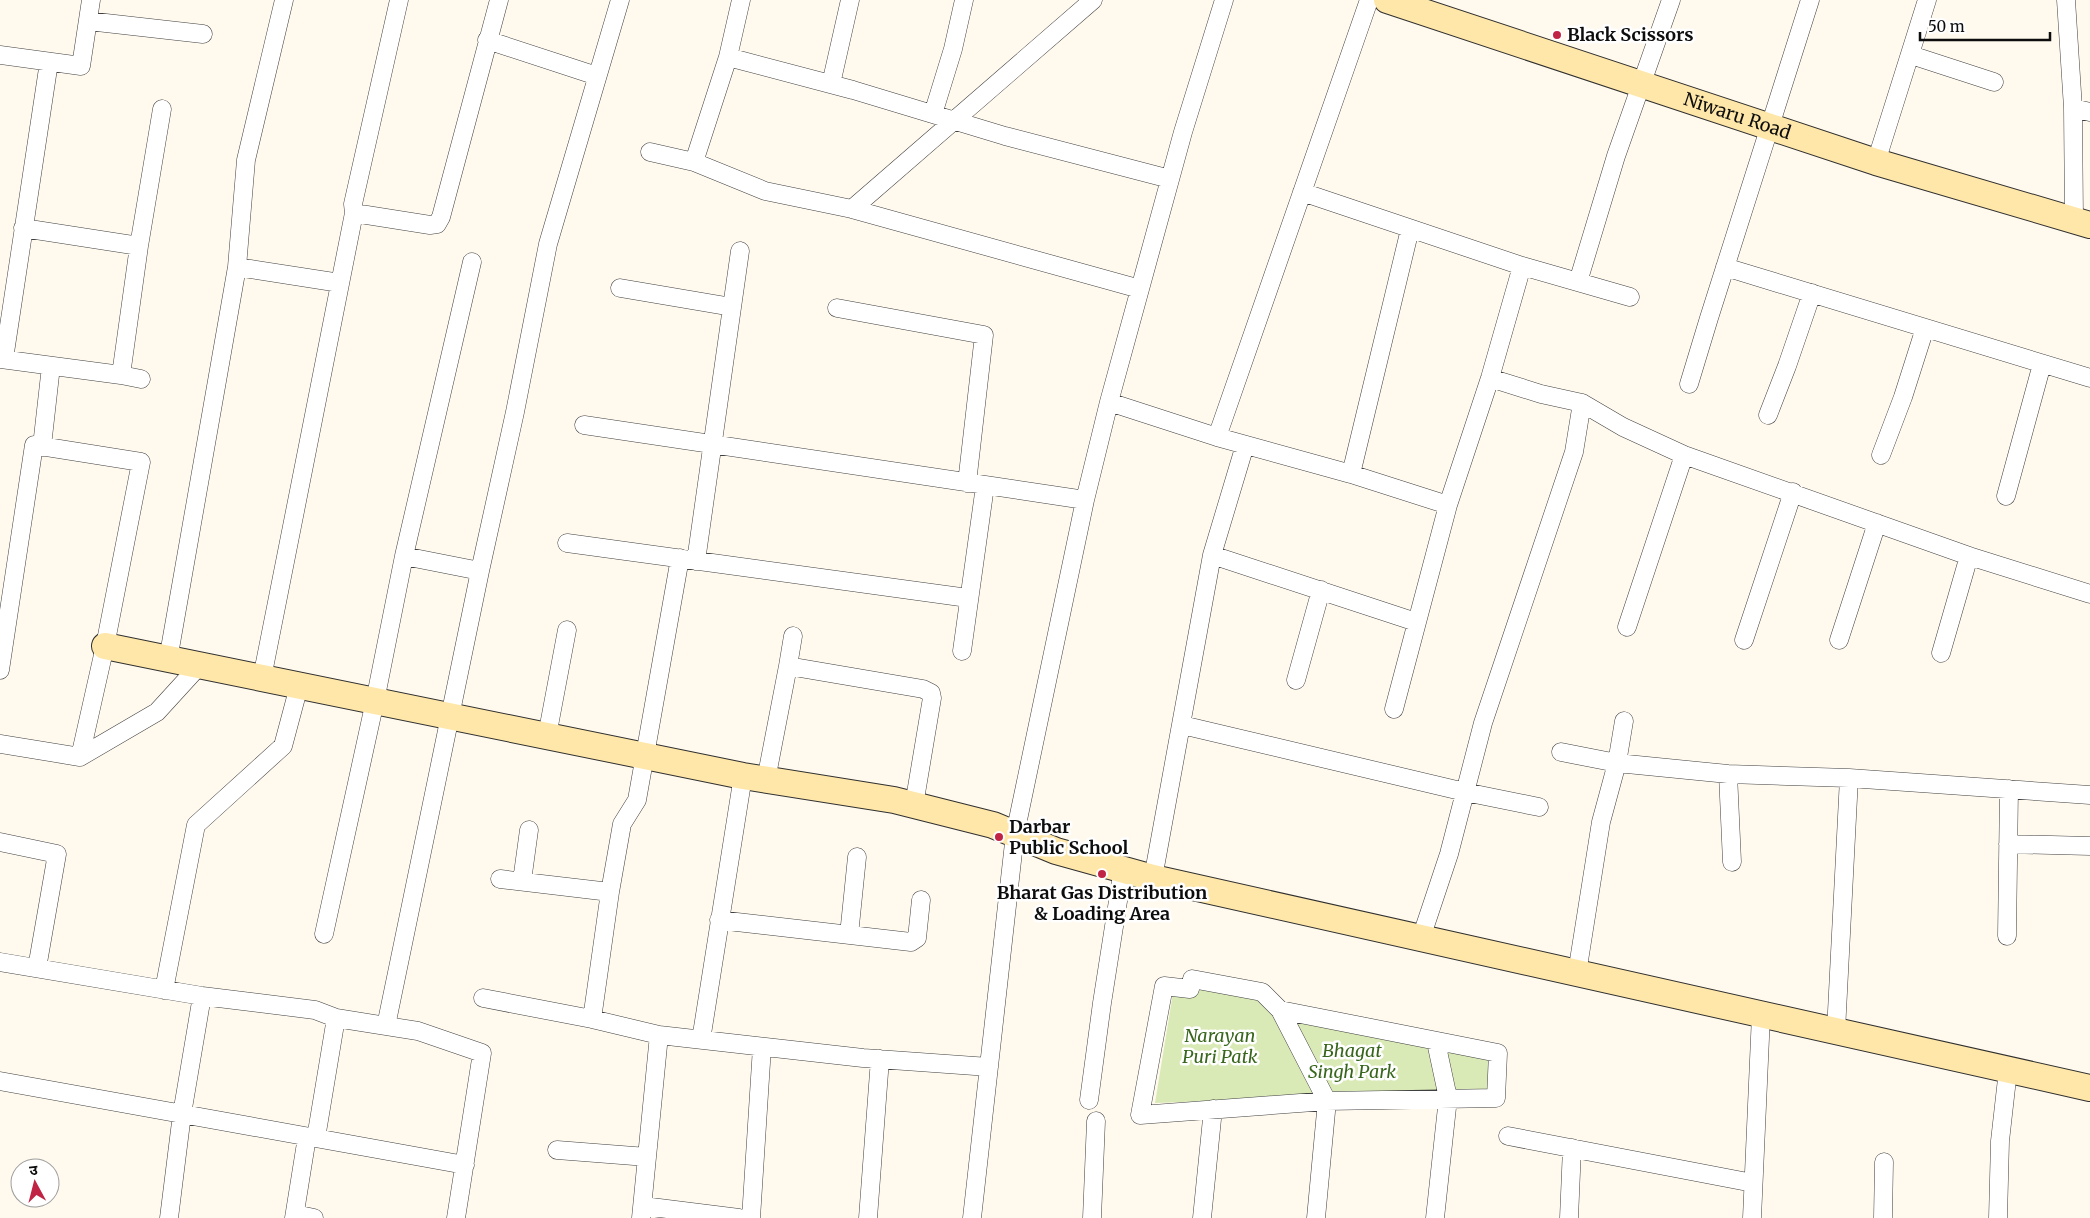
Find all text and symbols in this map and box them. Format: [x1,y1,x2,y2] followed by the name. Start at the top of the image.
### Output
[1920,10,2050,42] scale bar
[1928,17,1965,36] text: 50 m
[1567,23,1694,46] place label: Black Scissors
[1551,29,1563,41] marker: Black Scissors
[1681,87,1794,144] street label: Niwaru Road
[1009,815,1128,859] place label: Darbar Public School
[993,831,1005,843] marker: Darbar Public School
[1096,868,1108,880] marker: Bharat Gas Distribution & Loading Area
[997,881,1207,925] place label: Bharat Gas Distribution & Loading Area
[1182,1024,1258,1068] park label: Narayan Puri Patk
[1308,1039,1396,1083] park label: Bhagat Singh Park
[10,1158,60,1208] north arrow
[28,1161,39,1180] text: उ

